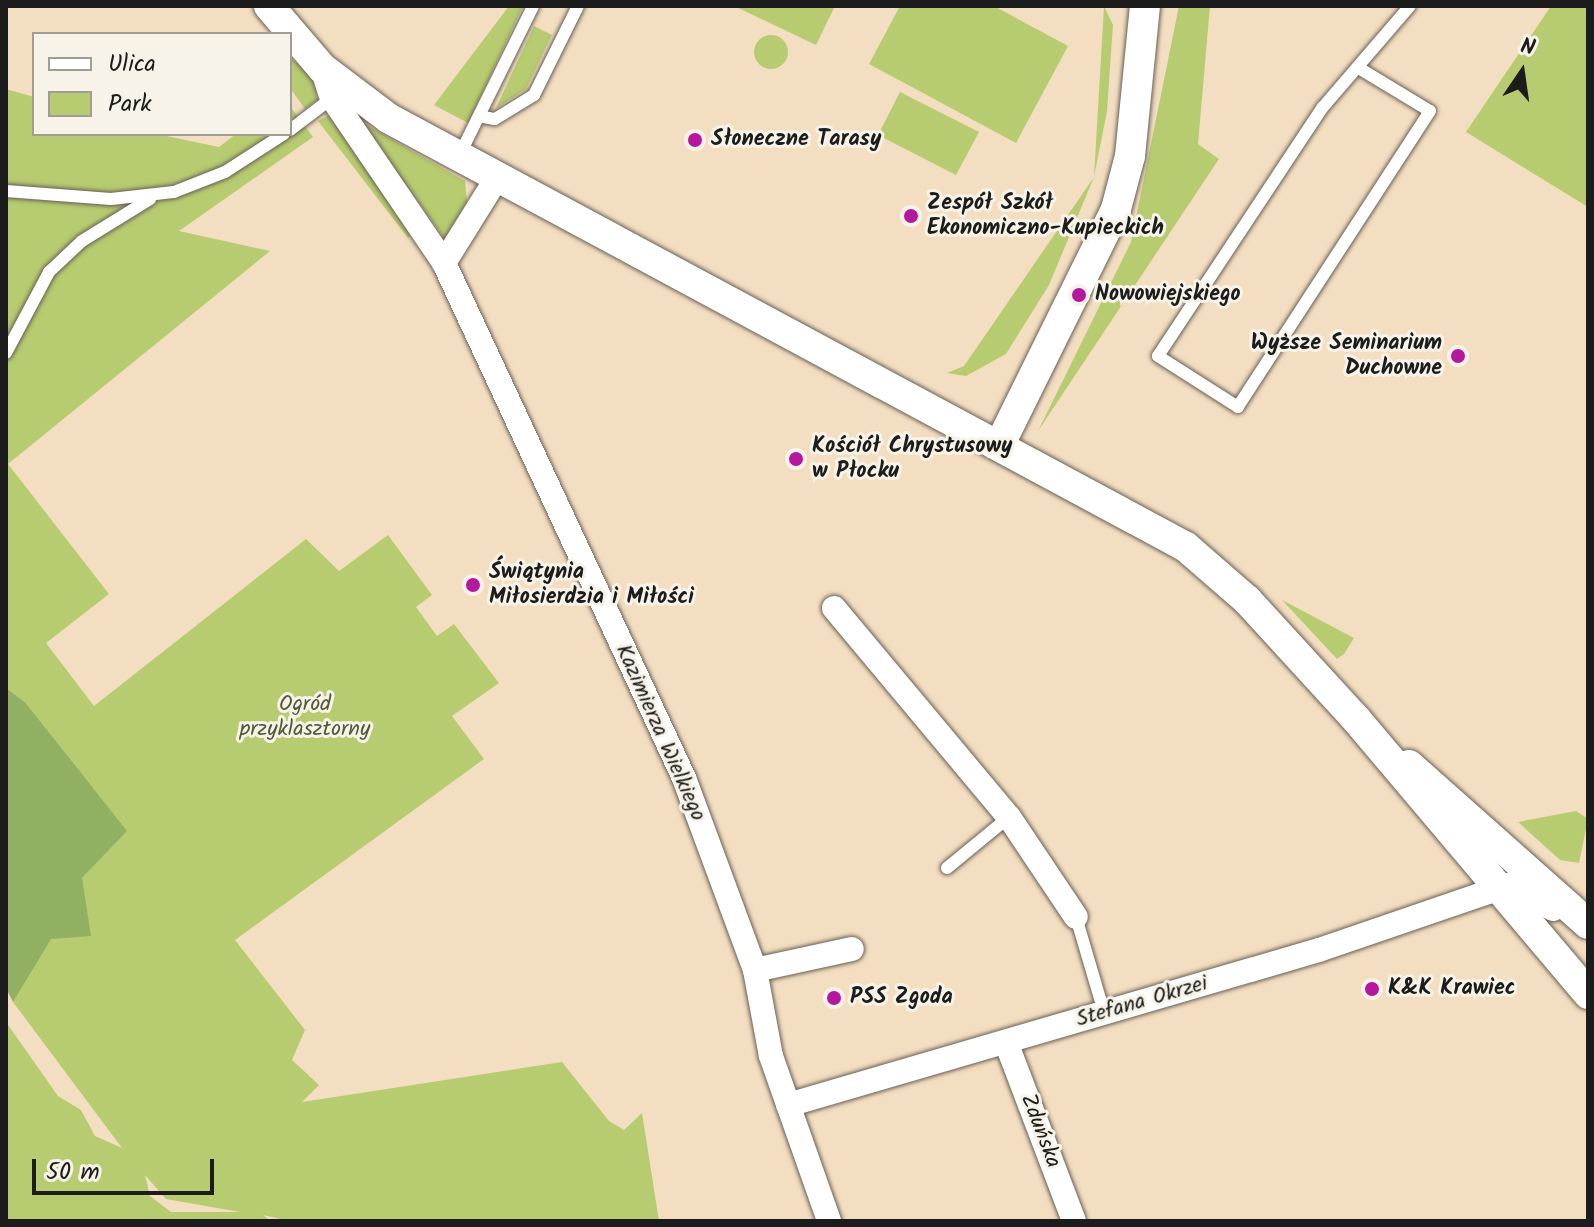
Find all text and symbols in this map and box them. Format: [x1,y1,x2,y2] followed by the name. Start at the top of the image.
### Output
[1517,30,1538,67] text: N
[32,32,292,136] legend
[1482,32,1562,112] north arrow
[108,45,156,84] text: Ulica
[108,85,152,124] text: Park
[711,127,881,153] place label: Słoneczne Tarasy
[686,131,704,149] marker: Słoneczne Tarasy
[927,190,1164,242] place label: Zespół Szkół Ekonomiczno-Kupieckich
[902,207,920,225] marker: Zespół Szkół Ekonomiczno-Kupieckich
[1095,282,1241,308] place label: Nowowiejskiego
[1070,286,1088,304] marker: Nowowiejskiego
[1251,330,1442,382] place label: Wyższe Seminarium Duchowne
[1449,347,1467,365] marker: Wyższe Seminarium Duchowne
[812,433,1012,484] place label: Kościół Chrystusowy w Płocku
[787,450,805,468] marker: Kościół Chrystusowy w Płocku
[489,559,694,610] place label: Świątynia Miłosierdzia i Miłości
[464,576,482,594] marker: Świątynia Miłosierdzia i Miłości
[609,641,711,825] street label: Kazimierza Wielkiego
[240,691,370,742] park label: Ogród przyklasztorny
[1073,971,1211,1033] street label: Stefana Okrzei
[1388,976,1516,1002] place label: K&K Krawiec
[1363,980,1381,998] marker: K&K Krawiec
[850,985,953,1011] place label: PSS Zgoda
[825,989,843,1007] marker: PSS Zgoda
[1014,1090,1066,1172] street label: Zduńska
[36,1143,218,1193] scale bar
[46,1153,100,1192] text: 50 m

